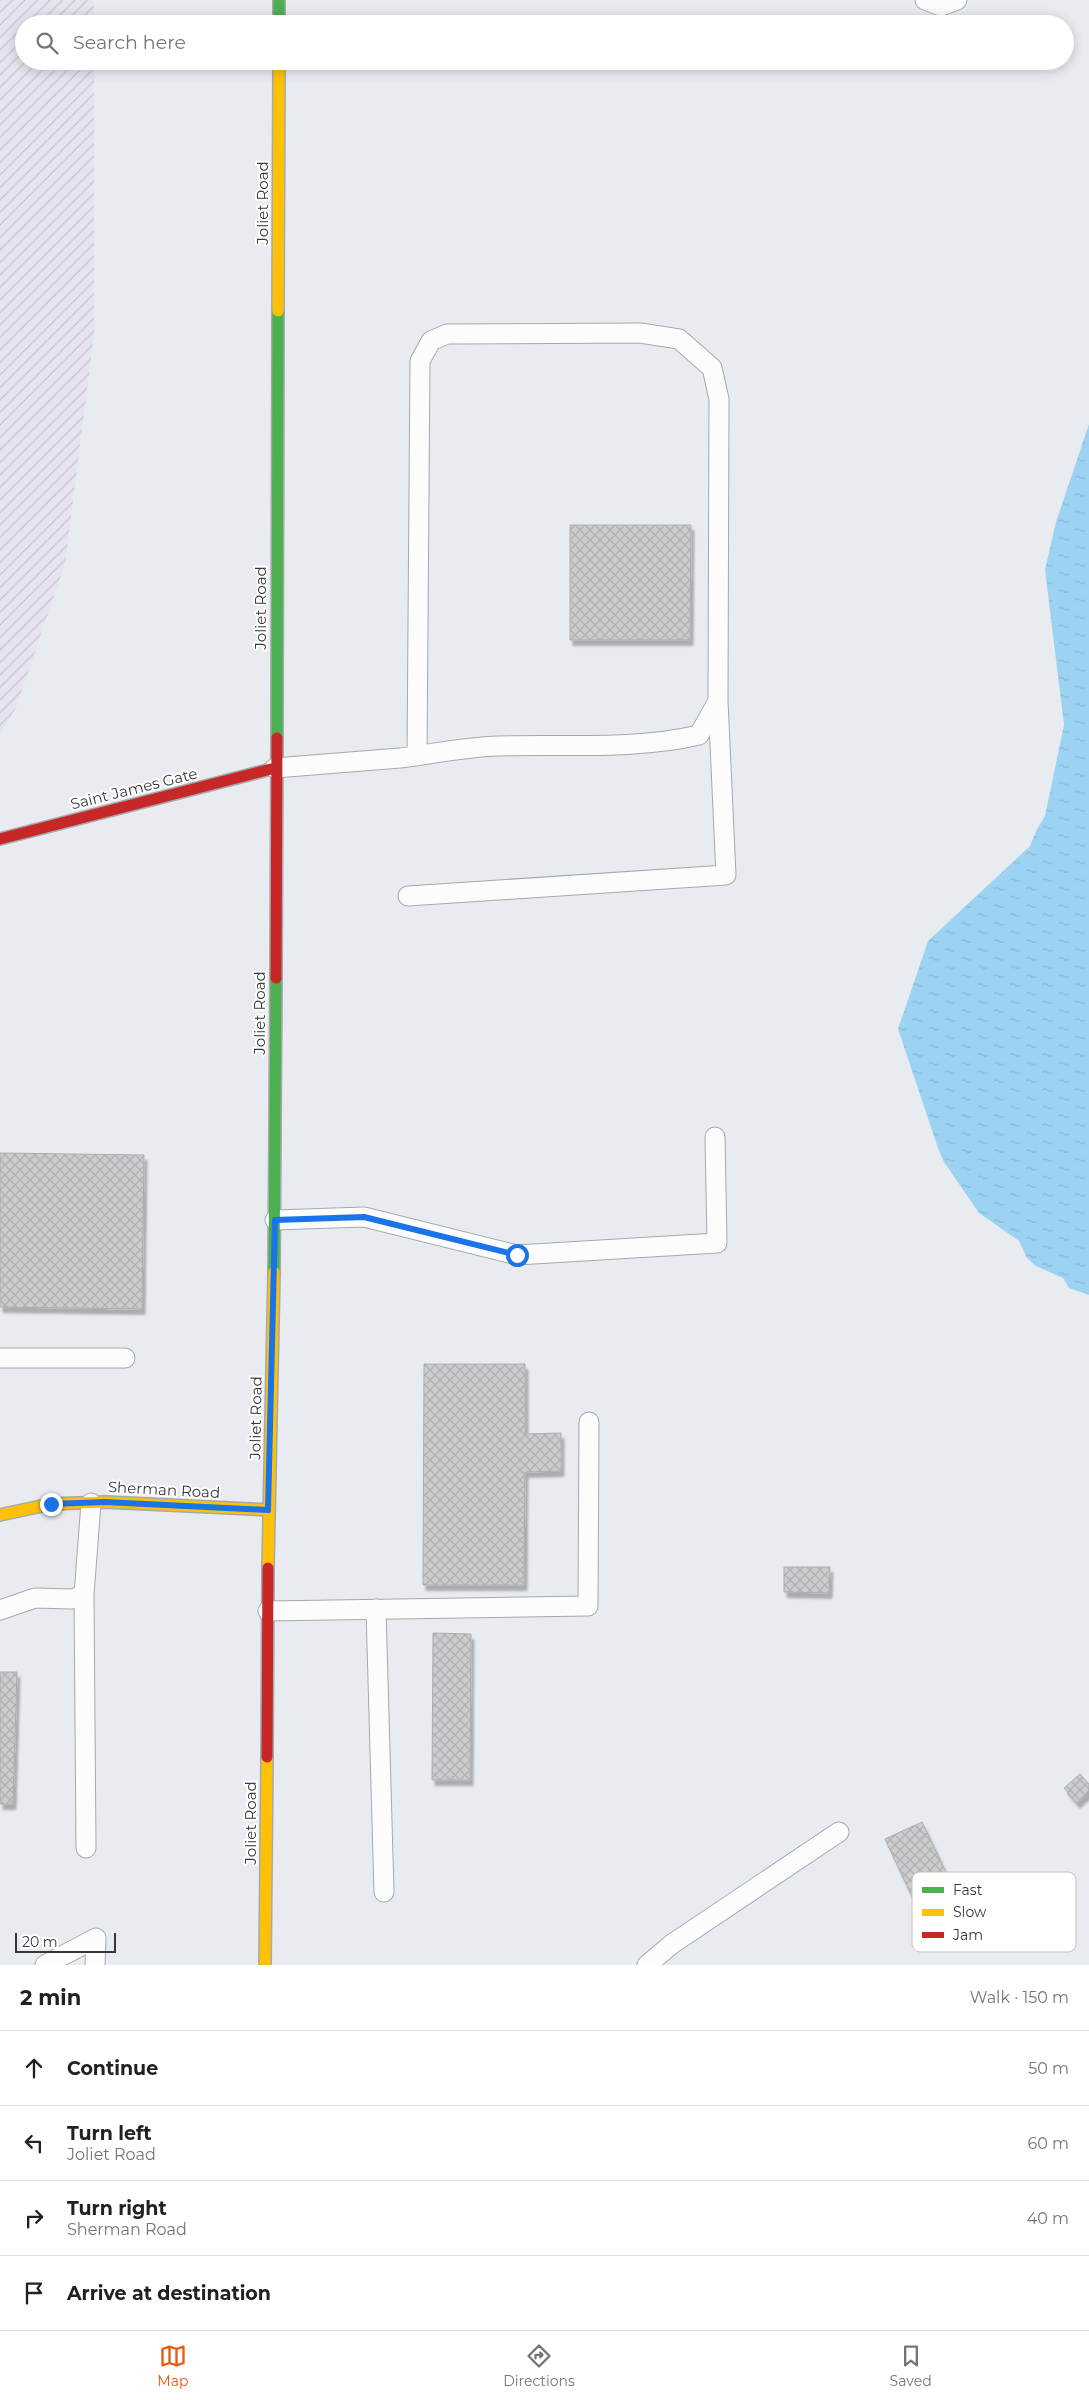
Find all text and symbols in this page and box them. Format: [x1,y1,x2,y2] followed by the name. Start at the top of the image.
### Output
[15,15,1074,70] search box
[33,29,61,57] icon: search
[73,31,186,54] text: Search here
[253,161,272,246] street label: Joliet Road
[251,566,270,651] street label: Joliet Road
[68,764,199,813] street label: Saint James Gate
[250,971,269,1056] street label: Joliet Road
[506,1244,529,1267] route start
[245,1376,266,1461] street label: Joliet Road
[107,1477,221,1502] street label: Sherman Road
[40,1493,63,1516] route end
[241,1781,260,1866] street label: Joliet Road
[912,1872,1076,1952] legend
[953,1881,983,1899] text: Fast
[953,1903,987,1921] text: Slow
[952,1926,983,1944] text: Jam
[15,1930,116,1953] scale bar
[22,1933,58,1951] text: 20 m
[20,1985,81,2010] text: 2 min
[970,1988,1069,2007] text: Walk · 150 m
[20,2054,48,2082] icon: ahead
[67,2057,158,2080] text: Continue
[1028,2059,1069,2078] text: 50 m
[67,2122,152,2145] text: Turn left
[20,2129,48,2157] icon: left
[1027,2134,1069,2153] text: 60 m
[67,2145,156,2164] text: Joliet Road
[67,2197,167,2220] text: Turn right
[20,2204,48,2232] icon: right
[1027,2209,1069,2228] text: 40 m
[67,2220,187,2239] text: Sherman Road
[20,2279,48,2307] icon: arrive
[67,2282,271,2305] text: Arrive at destination
[157,2342,188,2390] tab: Map
[503,2342,575,2390] tab: Directions
[890,2342,932,2390] tab: Saved

